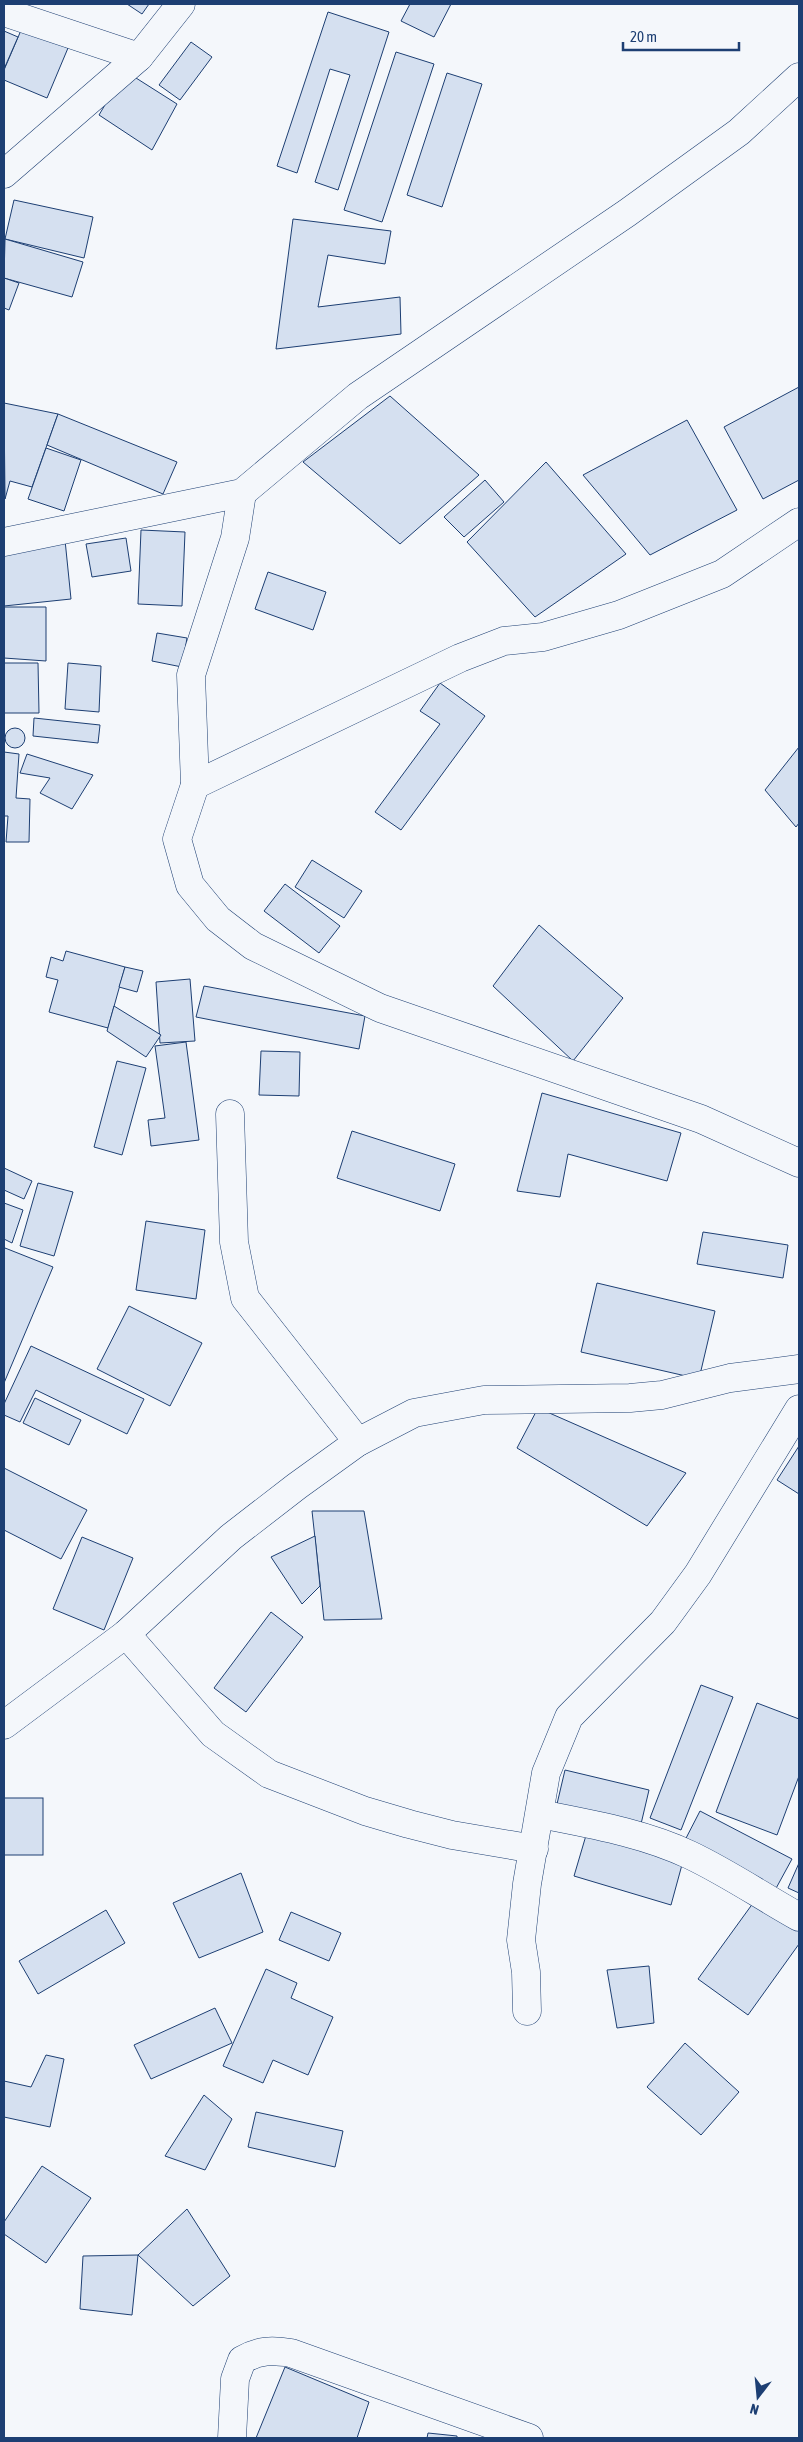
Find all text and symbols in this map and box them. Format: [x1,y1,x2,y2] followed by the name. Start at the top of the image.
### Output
[623,20,739,52] scale bar
[630,28,657,45] text: 20 m
[733,2372,783,2422] north arrow
[748,2401,761,2418] text: N

